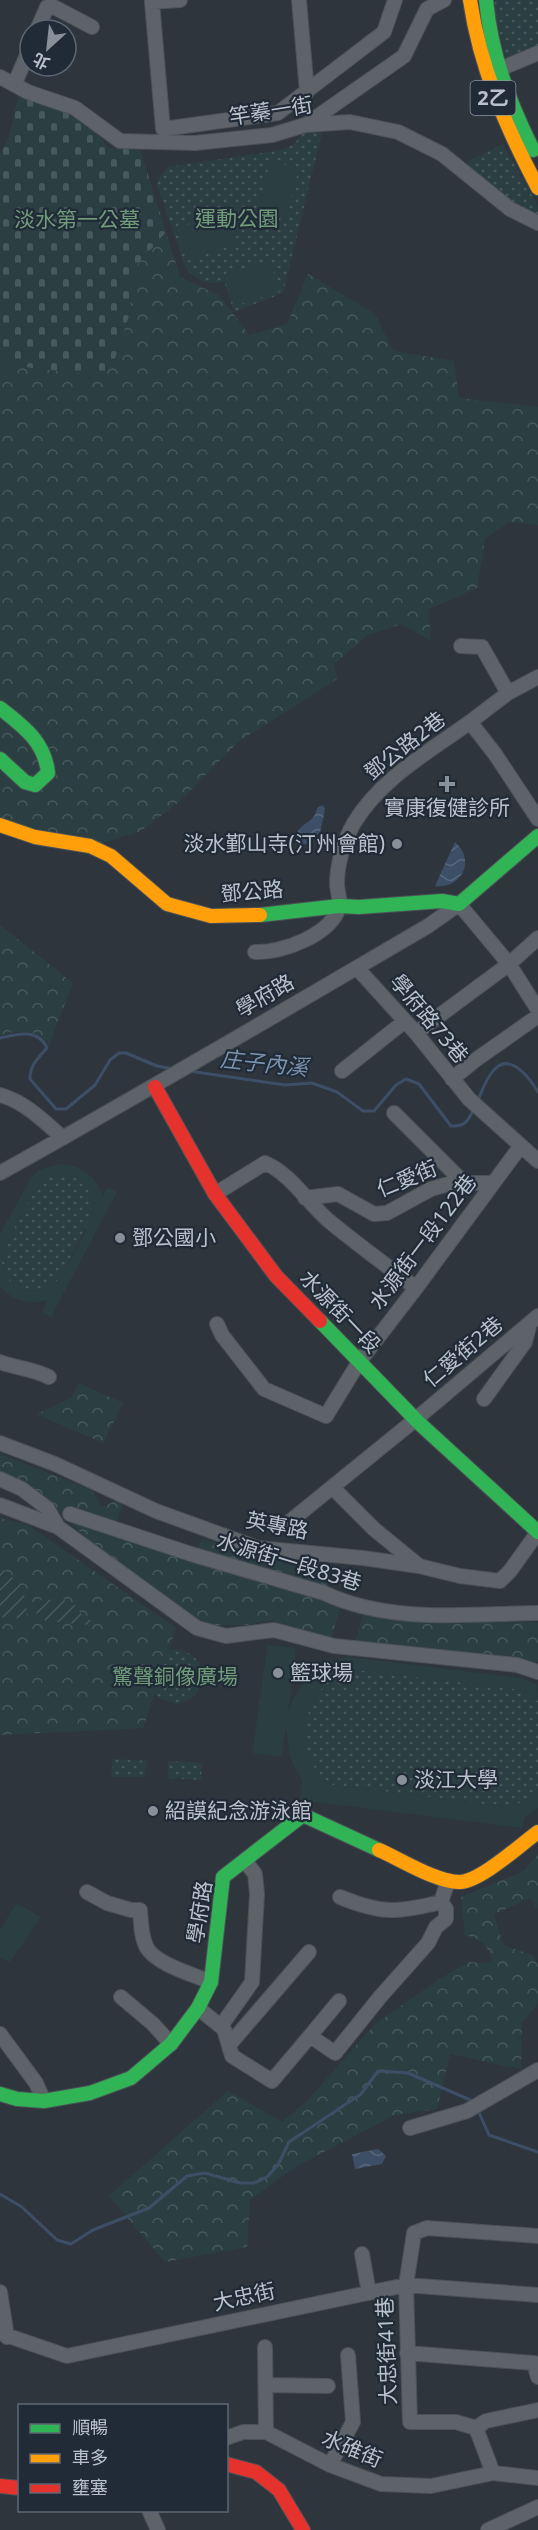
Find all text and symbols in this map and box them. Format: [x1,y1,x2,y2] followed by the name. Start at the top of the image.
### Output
[18,18,78,78] north arrow
[29,48,53,75] text: 北
[470,81,516,115] road number: 2乙
[227,90,315,130] street label: 竿蓁一街
[195,204,279,232] park label: 運動公園
[14,205,140,233] park label: 淡水第一公墓
[358,705,451,786] street label: 鄧公路2巷
[438,775,456,793] marker: 實康復健診所
[384,793,510,821] place label: 實康復健診所
[183,829,385,857] place label: 淡水鄞山寺(汀州會館)
[390,837,404,851] marker: 淡水鄞山寺(汀州會館)
[219,874,285,908] street label: 鄧公路
[230,967,299,1023] street label: 學府路
[384,968,475,1069] street label: 學府路73巷
[219,1042,312,1082] water label: 庄子內溪
[372,1153,441,1203] street label: 仁愛街
[362,1168,482,1315] street label: 水源街一段122巷
[132,1223,216,1251] place label: 鄧公國小
[113,1231,127,1245] marker: 鄧公國小
[294,1264,387,1359] street label: 水源街一段
[417,1310,508,1393] street label: 仁愛街2巷
[244,1505,311,1545] street label: 英專路
[213,1526,365,1596] street label: 水源街一段83巷
[290,1658,353,1686] place label: 籃球場
[112,1662,238,1690] park label: 驚聲銅像廣場
[271,1666,285,1680] marker: 籃球場
[414,1765,498,1793] place label: 淡江大學
[395,1773,409,1787] marker: 淡江大學
[165,1796,312,1824] place label: 紹謨紀念游泳館
[146,1804,160,1818] marker: 紹謨紀念游泳館
[180,1879,218,1945] street label: 學府路
[210,2276,278,2316] street label: 大忠街
[370,2297,402,2406] street label: 大忠街41巷
[18,2404,228,2512] legend
[72,2415,108,2439] text: 順暢
[318,2423,387,2473] street label: 水碓街
[72,2445,108,2469] text: 車多
[72,2475,108,2499] text: 壅塞

